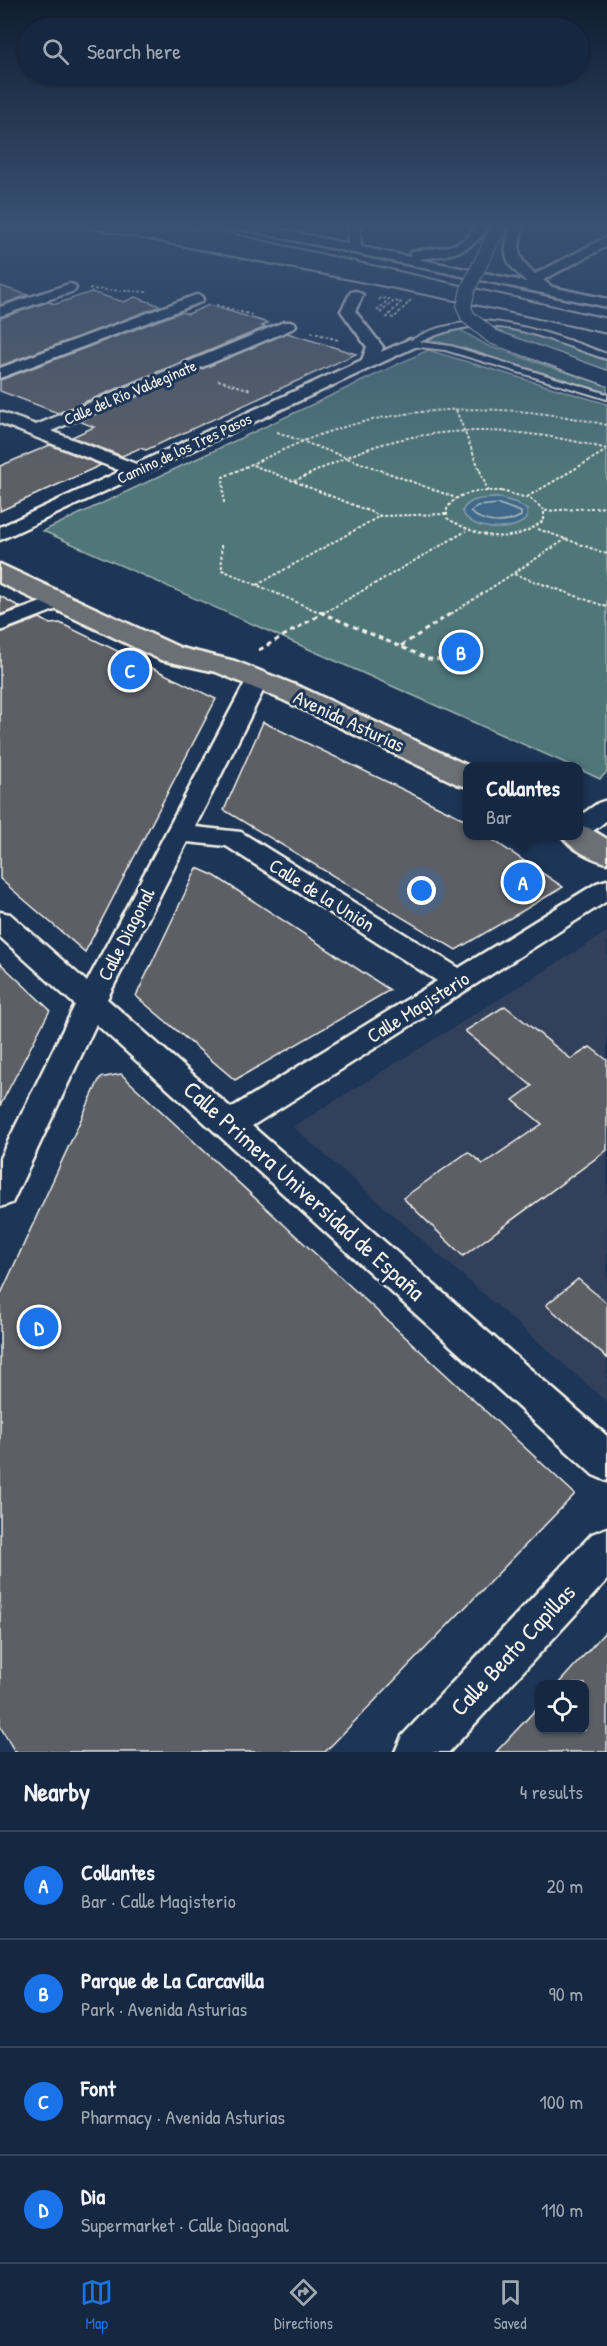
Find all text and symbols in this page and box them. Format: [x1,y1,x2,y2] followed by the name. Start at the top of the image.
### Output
[18,18,589,84] search box
[39,35,72,68] icon: search
[87,36,181,66] text: Search here
[60,354,200,430] street label: Calle del Río Valdeginate
[113,407,255,489] street label: Camino de los Tres Pasos
[442,630,480,674] pin: B
[110,648,150,692] pin: C
[289,683,409,758] street label: Avenida Asturias
[463,762,583,840] popup
[486,773,560,803] text: Collantes
[486,803,512,830] text: Bar
[264,851,380,938] street label: Calle de la Unión
[504,860,542,904] pin: A
[407,876,436,905] your location
[91,882,161,985] street label: Calle Diagonal
[361,964,474,1049] street label: Calle Magisterio
[177,1073,432,1307] street label: Calle Primera Universidad de España
[20,1304,58,1350] pin: D
[443,1576,582,1722] street label: Calle Beato Capillas
[535,1680,589,1734] map controls
[535,1680,589,1734] button: locate
[24,1774,90,1809] text: Nearby
[520,1778,583,1805] text: 4 results
[81,1857,155,1887] text: Collantes
[39,1872,48,1899] text: A
[546,1872,583,1899] text: 20 m
[81,1887,236,1914] text: Bar · Calle Magisterio
[81,1965,264,1995] text: Parque de La Carcavilla
[38,1980,49,2007] text: B
[549,1980,583,2007] text: 90 m
[81,1995,247,2022] text: Park · Avenida Asturias
[81,2073,116,2103] text: Font
[38,2088,49,2115] text: C
[540,2088,583,2115] text: 100 m
[81,2103,285,2130] text: Pharmacy · Avenida Asturias
[81,2181,105,2211] text: Dia
[39,2196,48,2223] text: D
[541,2196,583,2223] text: 110 m
[81,2211,289,2238] text: Supermarket · Calle Diagonal
[80,2276,113,2334] tab: Map
[274,2276,333,2334] tab: Directions
[494,2276,527,2334] tab: Saved

